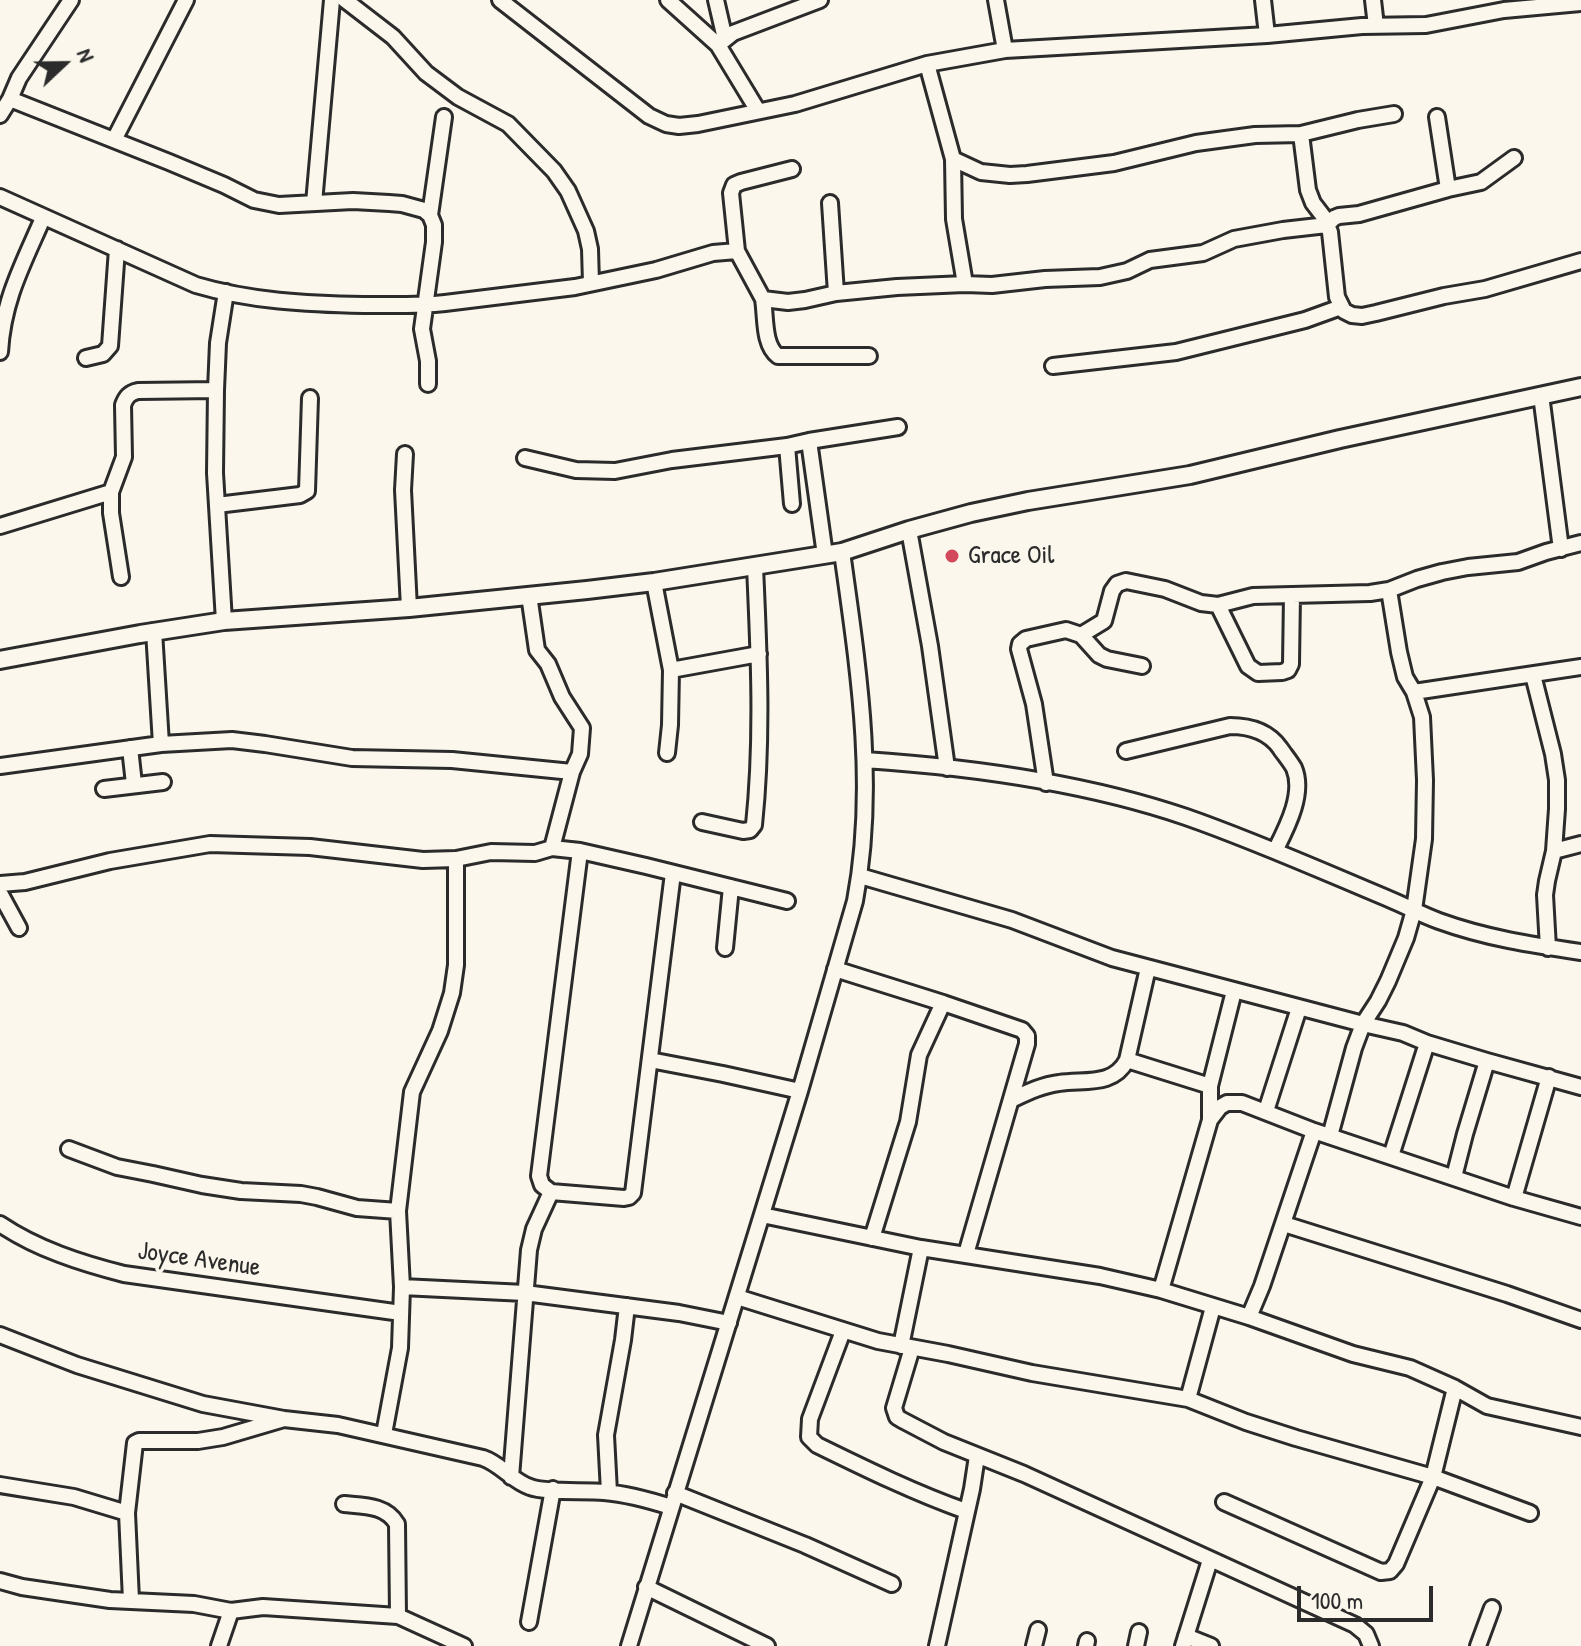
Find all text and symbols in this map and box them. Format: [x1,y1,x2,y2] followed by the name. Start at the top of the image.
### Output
[24,24,104,104] north arrow
[70,44,102,66] text: N
[968,540,1054,572] place label: Grace Oil
[943,547,961,565] marker: Grace Oil
[136,1236,262,1284] street label: Joyce Avenue
[1301,1570,1437,1620] scale bar
[1311,1584,1363,1616] text: 100 m

